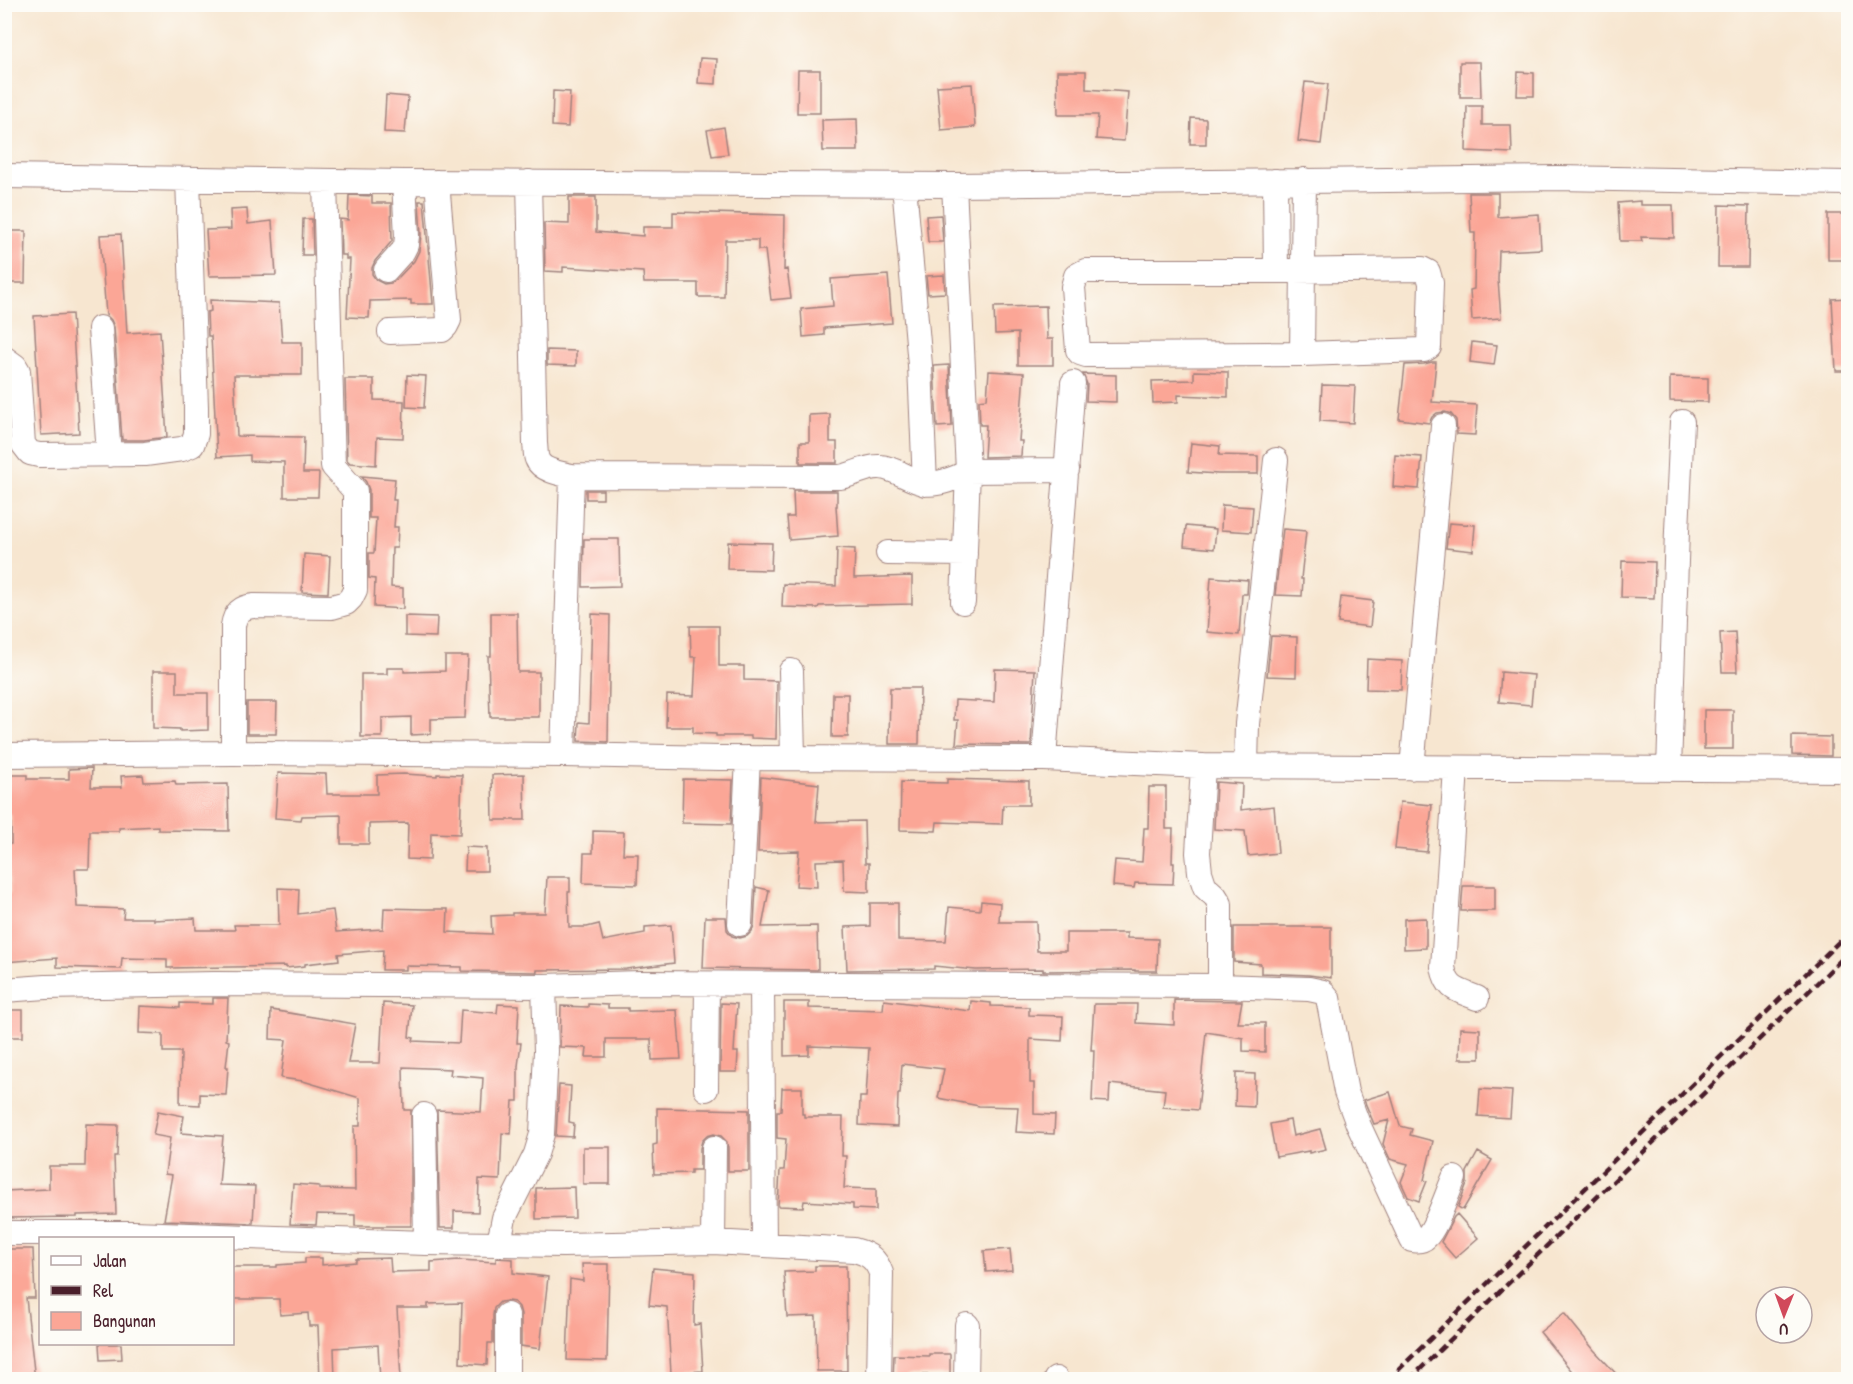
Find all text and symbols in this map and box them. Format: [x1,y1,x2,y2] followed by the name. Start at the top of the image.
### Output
[39,1237,234,1345] legend
[93,1248,127,1273] text: Jalan
[93,1278,113,1303] text: Rel
[1754,1285,1814,1345] north arrow
[93,1308,156,1333] text: Bangunan
[1779,1319,1788,1341] text: U

